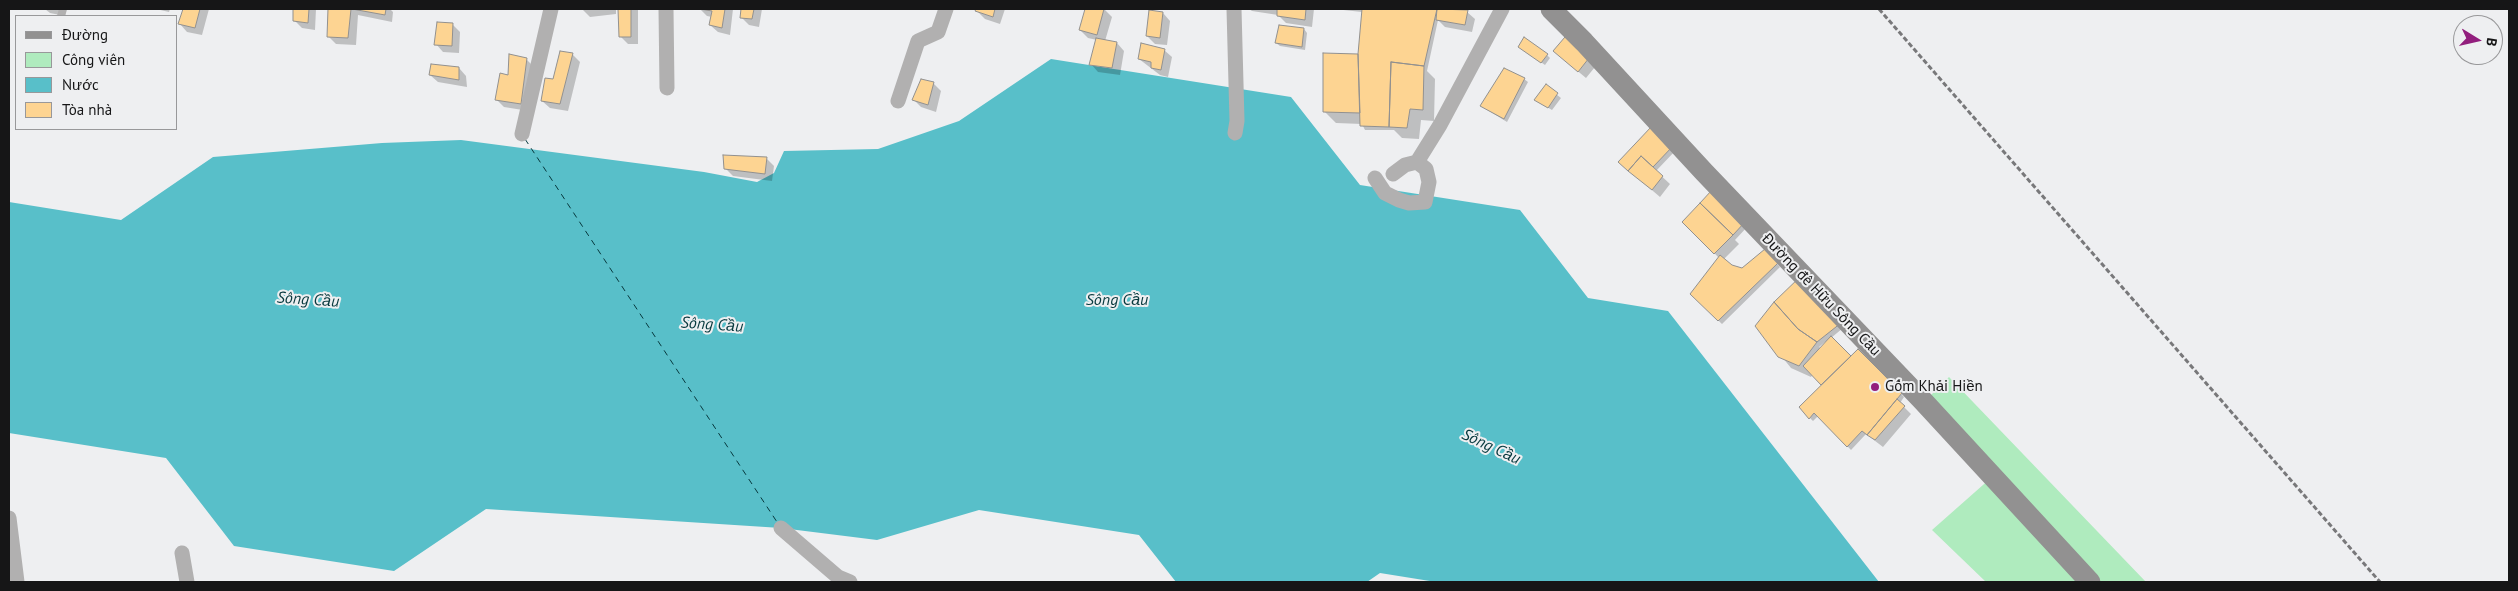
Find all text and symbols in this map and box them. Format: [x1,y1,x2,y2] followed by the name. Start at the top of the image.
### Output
[15,15,178,130] legend
[2453,15,2503,65] north arrow
[62,25,108,44] text: Đường
[2482,37,2501,48] text: B
[62,50,125,69] text: Công viên
[62,75,99,94] text: Nước
[62,100,112,119] text: Tòa nhà
[1758,230,1884,360] street label: Đường đê Hữu Sông Cầu
[276,288,340,312] water label: Sông Cầu
[1086,290,1148,310] water label: Sông Cầu
[680,313,744,337] water label: Sông Cầu
[1885,378,1983,396] place label: Gốm Khải Hiền
[1869,381,1881,393] marker: Gốm Khải Hiền
[1459,425,1523,469] water label: Sông Cầu

